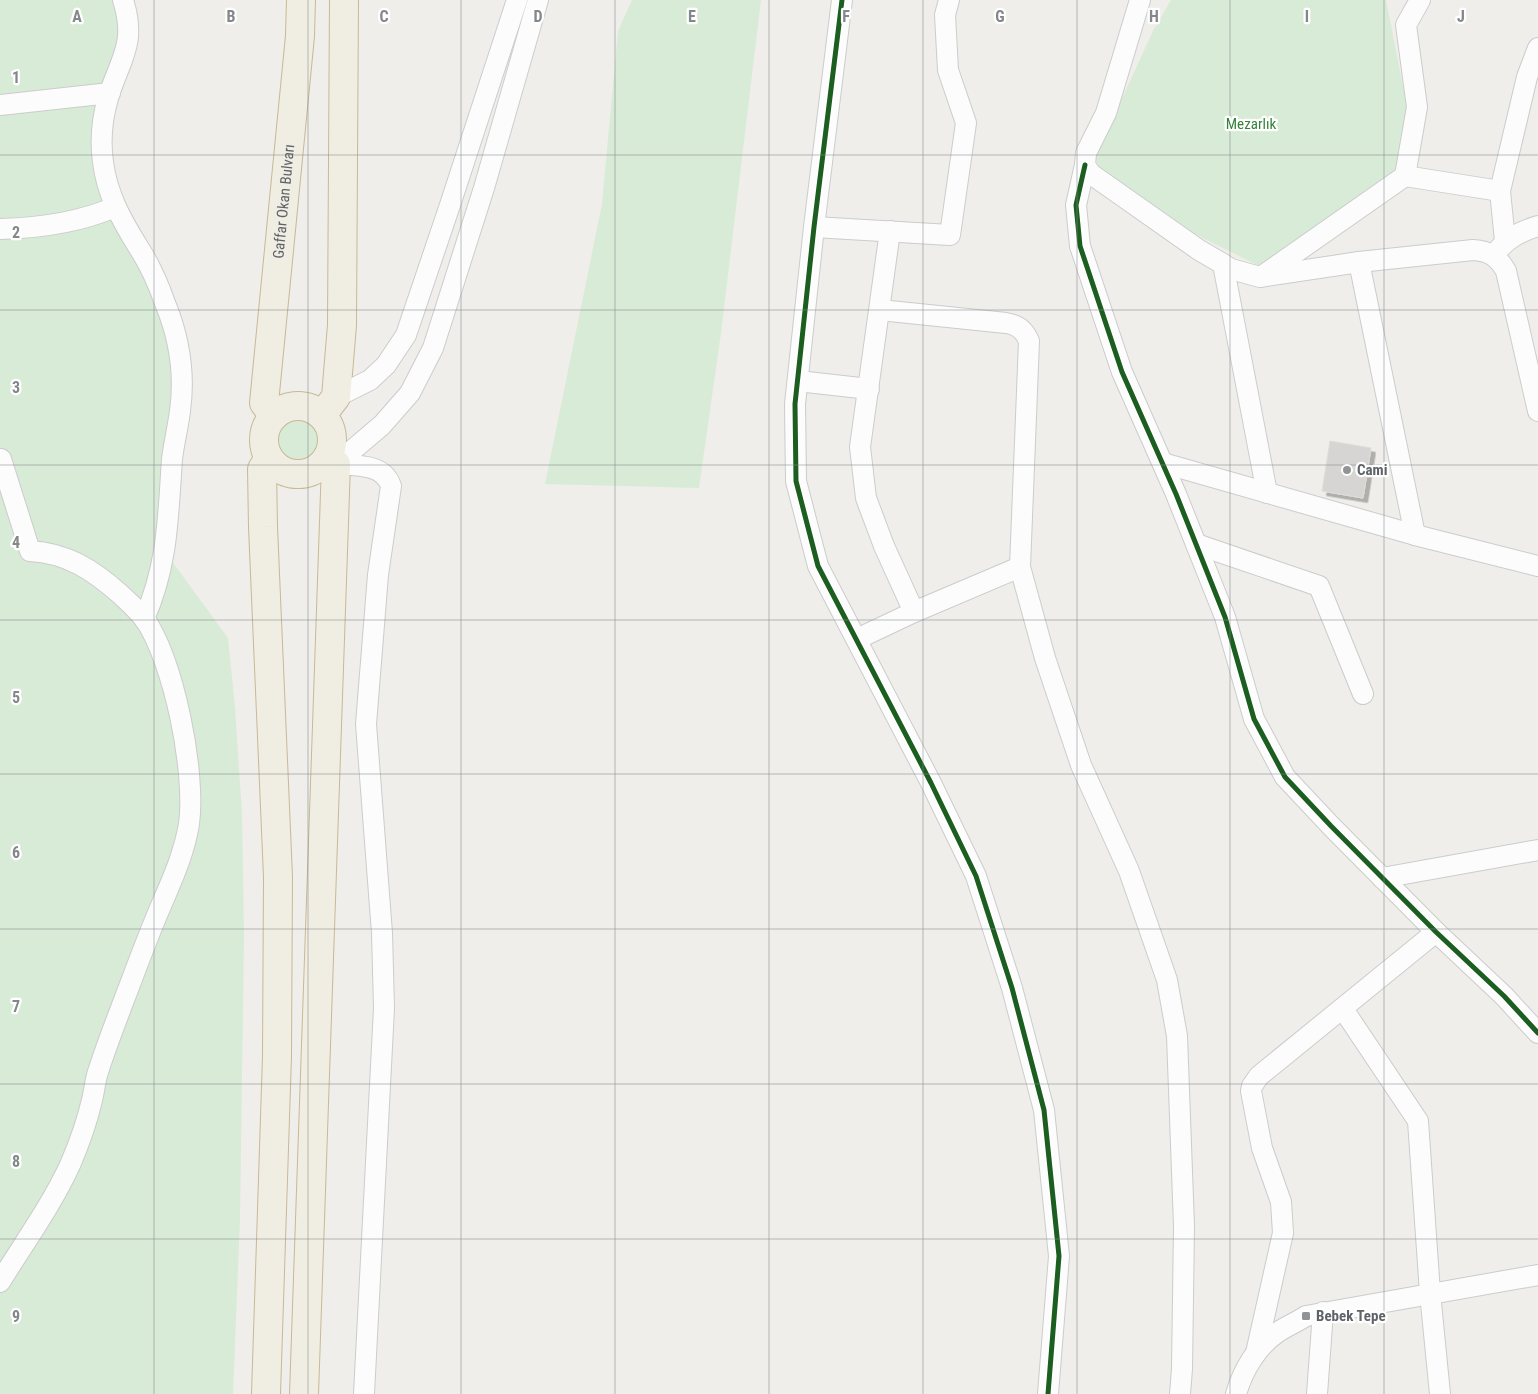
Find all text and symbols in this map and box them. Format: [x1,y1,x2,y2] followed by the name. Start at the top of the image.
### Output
[72,7,82,26] text: A
[227,7,236,26] text: B
[379,7,389,26] text: C
[533,7,543,26] text: D
[688,7,696,26] text: E
[842,7,850,26] text: F
[995,7,1005,26] text: G
[1149,7,1159,26] text: H
[1305,7,1309,26] text: I
[1457,7,1465,26] text: J
[12,68,20,87] text: 1
[1226,115,1276,133] park label: Mezarlık
[269,143,298,259] street label: Gaffar Okan Bulvarı
[12,223,20,242] text: 2
[12,378,20,397] text: 3
[1357,461,1388,479] place label: Cami
[1341,464,1353,476] marker: Cami
[12,533,20,552] text: 4
[12,688,20,707] text: 5
[12,843,20,862] text: 6
[12,997,20,1016] text: 7
[12,1152,20,1171] text: 8
[12,1307,20,1326] text: 9
[1316,1307,1386,1325] place label: Bebek Tepe
[1300,1310,1312,1322] marker: Bebek Tepe

